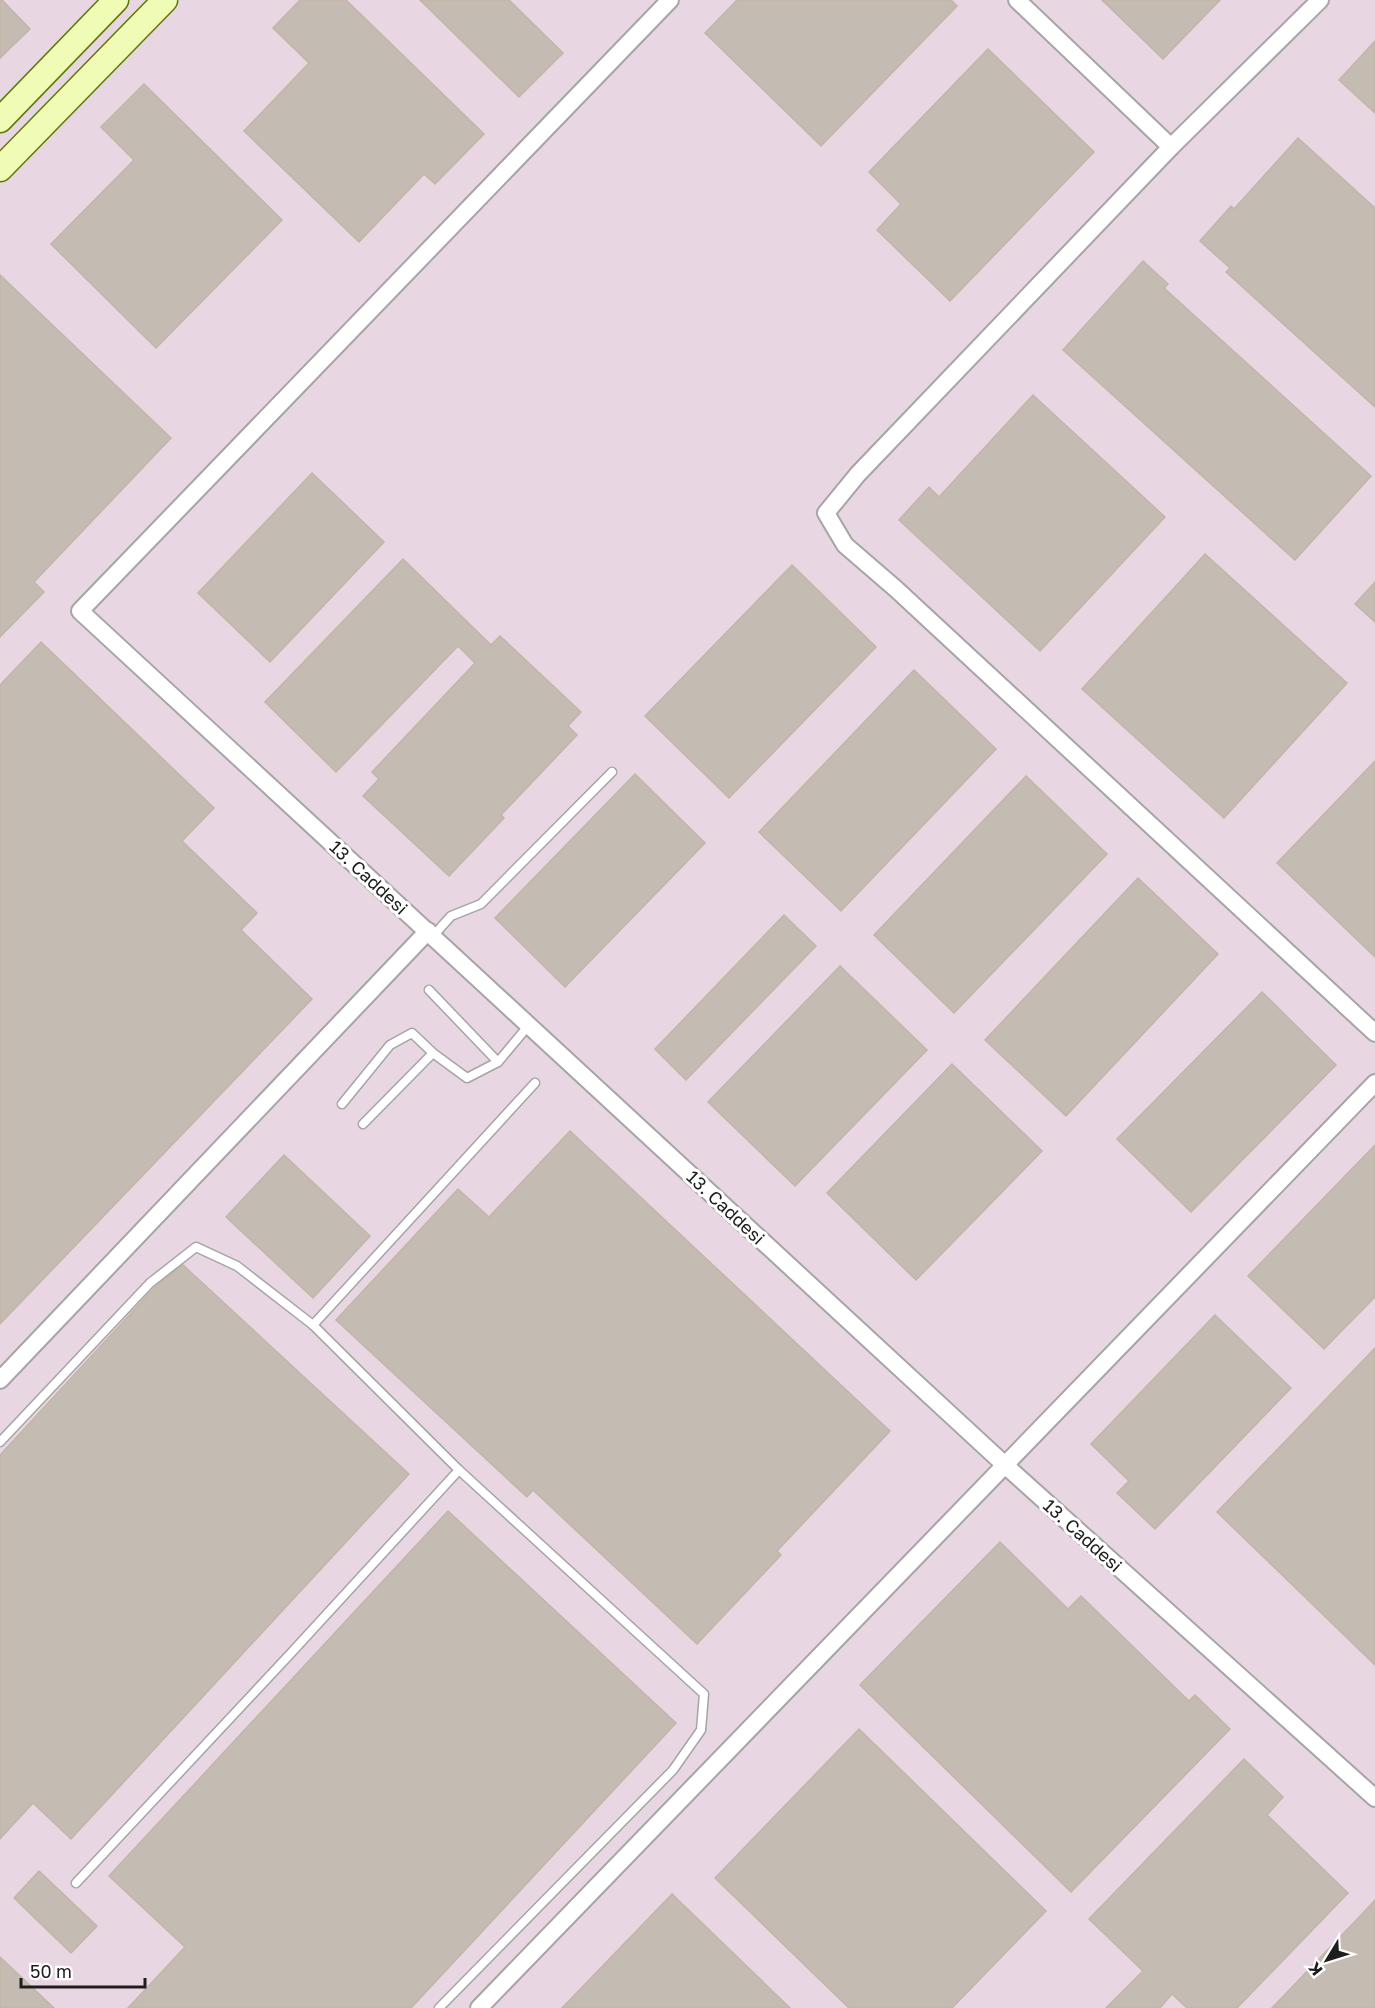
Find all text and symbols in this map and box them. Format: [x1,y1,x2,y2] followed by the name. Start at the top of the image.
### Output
[325,835,413,919] street label: 13. Caddesi
[682,1165,770,1249] street label: 13. Caddesi
[1039,1494,1127,1576] street label: 13. Caddesi
[1297,1930,1357,1990] north arrow
[21,1951,146,1989] scale bar
[1303,1958,1327,1980] text: K
[30,1960,72,1982] text: 50 m

